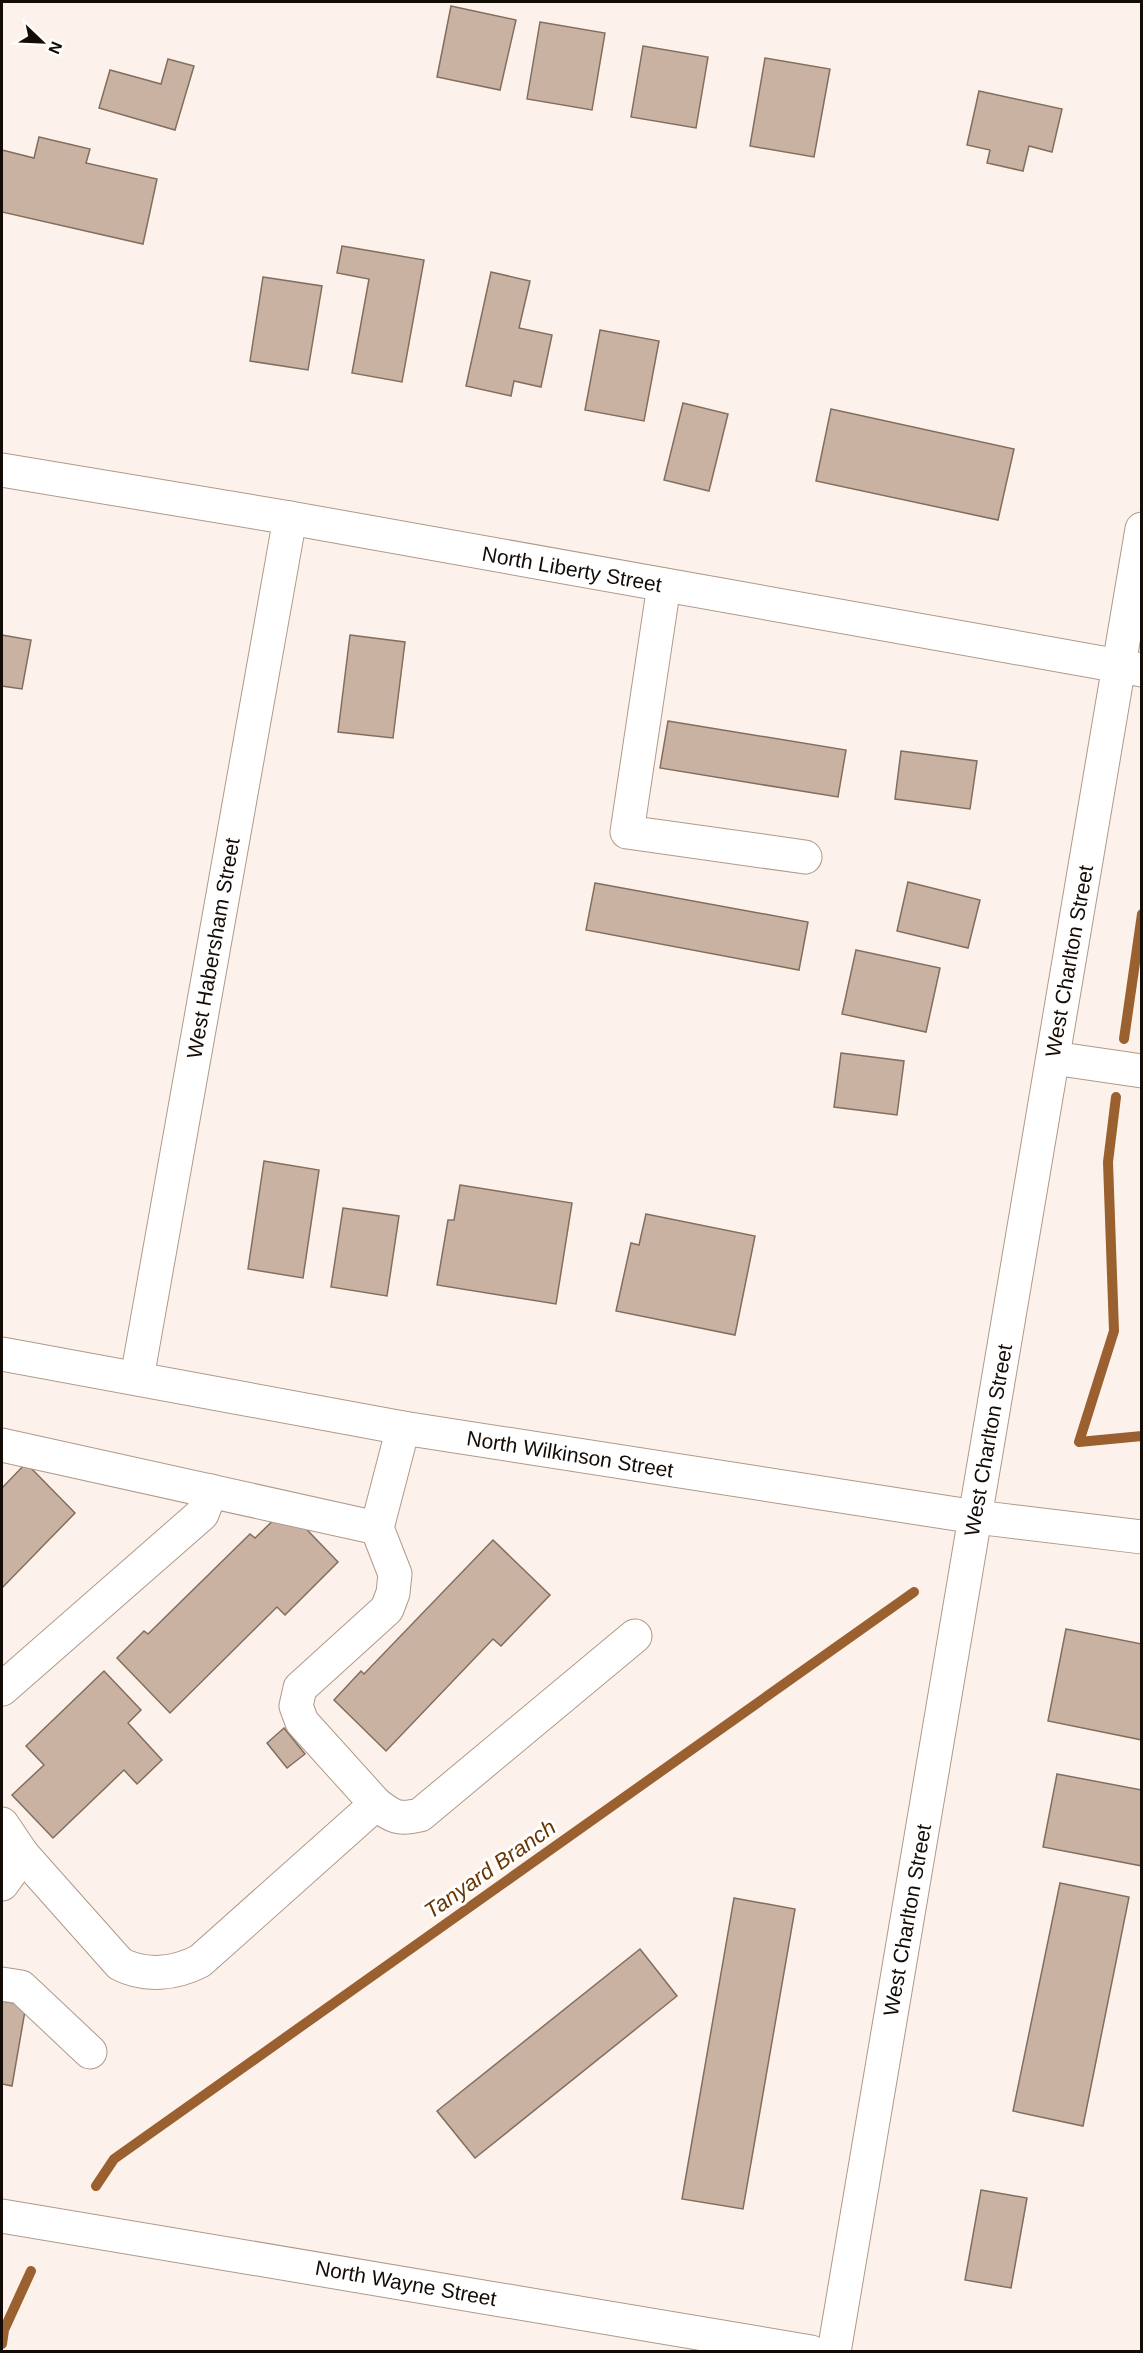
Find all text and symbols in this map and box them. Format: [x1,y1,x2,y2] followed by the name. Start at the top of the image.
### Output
[12,12,72,72] north arrow
[45,39,65,56] text: N
[480,542,664,596] street label: North Liberty Street
[182,836,244,1060] street label: West Habersham Street
[1041,863,1097,1059] street label: West Charlton Street
[960,1342,1016,1538] street label: West Charlton Street
[465,1426,675,1482] street label: North Wilkinson Street
[420,1814,560,1924] water label: Tanyard Branch
[879,1822,935,2018] street label: West Charlton Street
[314,2256,499,2310] street label: North Wayne Street

